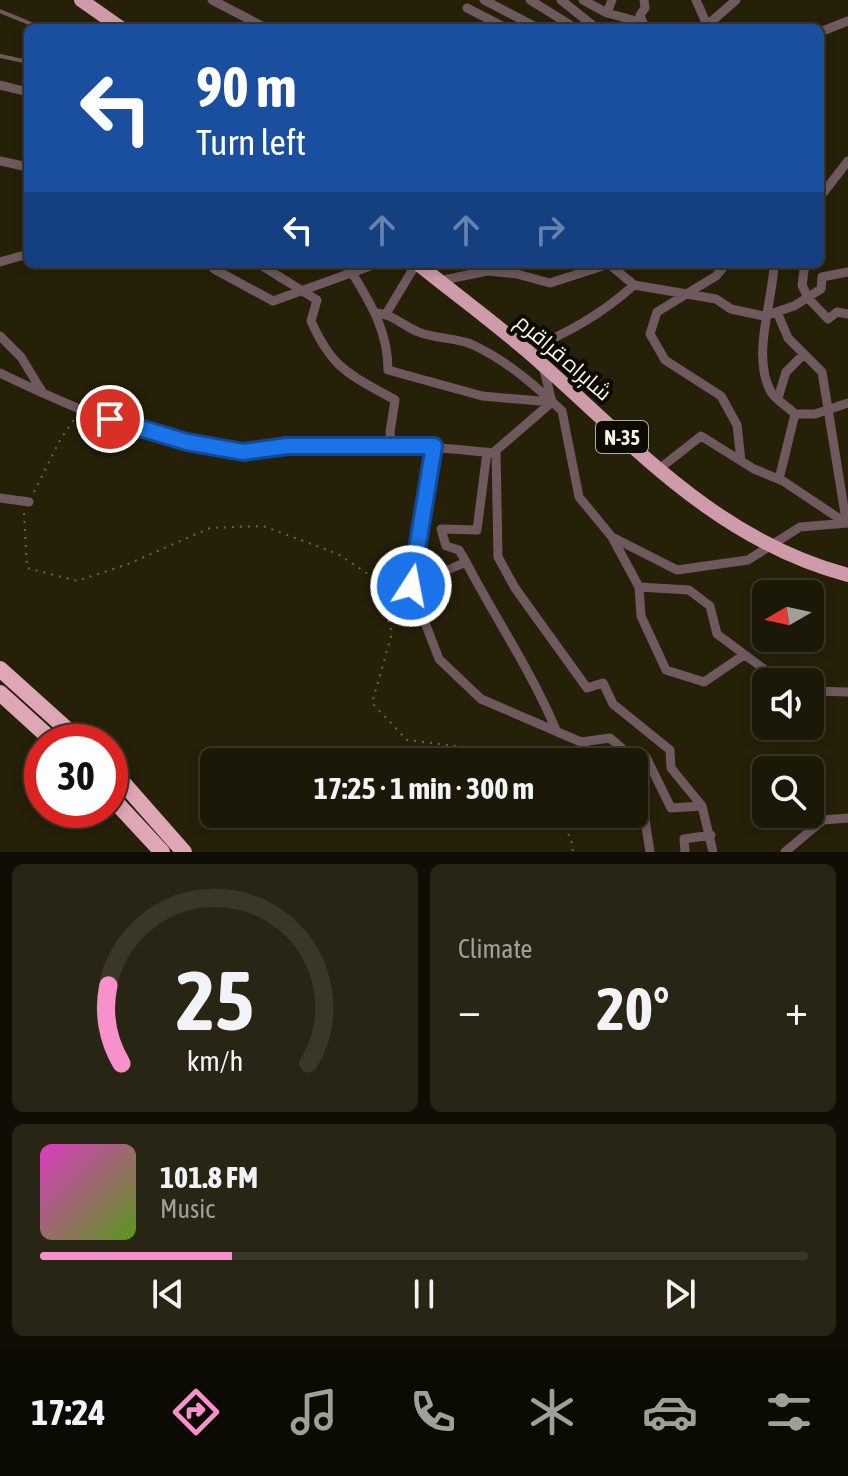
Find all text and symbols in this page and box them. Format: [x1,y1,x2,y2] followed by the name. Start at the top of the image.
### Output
[196,55,297,119] text: 90 m
[64,56,168,160] icon: left
[196,121,306,163] text: Turn left
[276,208,320,252] icon: left
[360,208,404,252] icon: ahead
[444,208,488,252] icon: ahead
[528,208,572,252] icon: right
[509,308,617,408] street label: شاہراہ قراقرم
[76,385,144,453] pin
[88,397,132,441] icon: arrive
[596,421,648,453] road number: N-35
[369,544,453,628] position arrow
[752,580,824,652] north arrow
[752,580,824,828] map controls
[752,668,824,740] button: sound
[24,724,128,828] speed limit sign: 30
[752,756,824,828] button: search
[314,771,534,805] text: 17:25 · 1 min · 300 m
[458,934,532,964] text: Climate
[176,952,254,1048] text: 25
[597,974,669,1043] text: 20°
[458,984,481,1034] text: −
[785,984,808,1034] text: +
[187,1044,243,1077] text: km/h
[160,1160,258,1194] text: 101.8 FM
[160,1194,215,1224] text: Music
[146,1272,190,1316] icon: previous
[402,1272,446,1316] icon: pause
[658,1272,702,1316] icon: next
[168,1384,224,1440] icon: directions
[286,1384,342,1440] icon: music
[405,1384,461,1440] icon: phone
[524,1384,580,1440] icon: climate
[642,1384,698,1440] icon: car
[761,1384,817,1440] icon: filters
[31,1391,105,1433] text: 17:24

